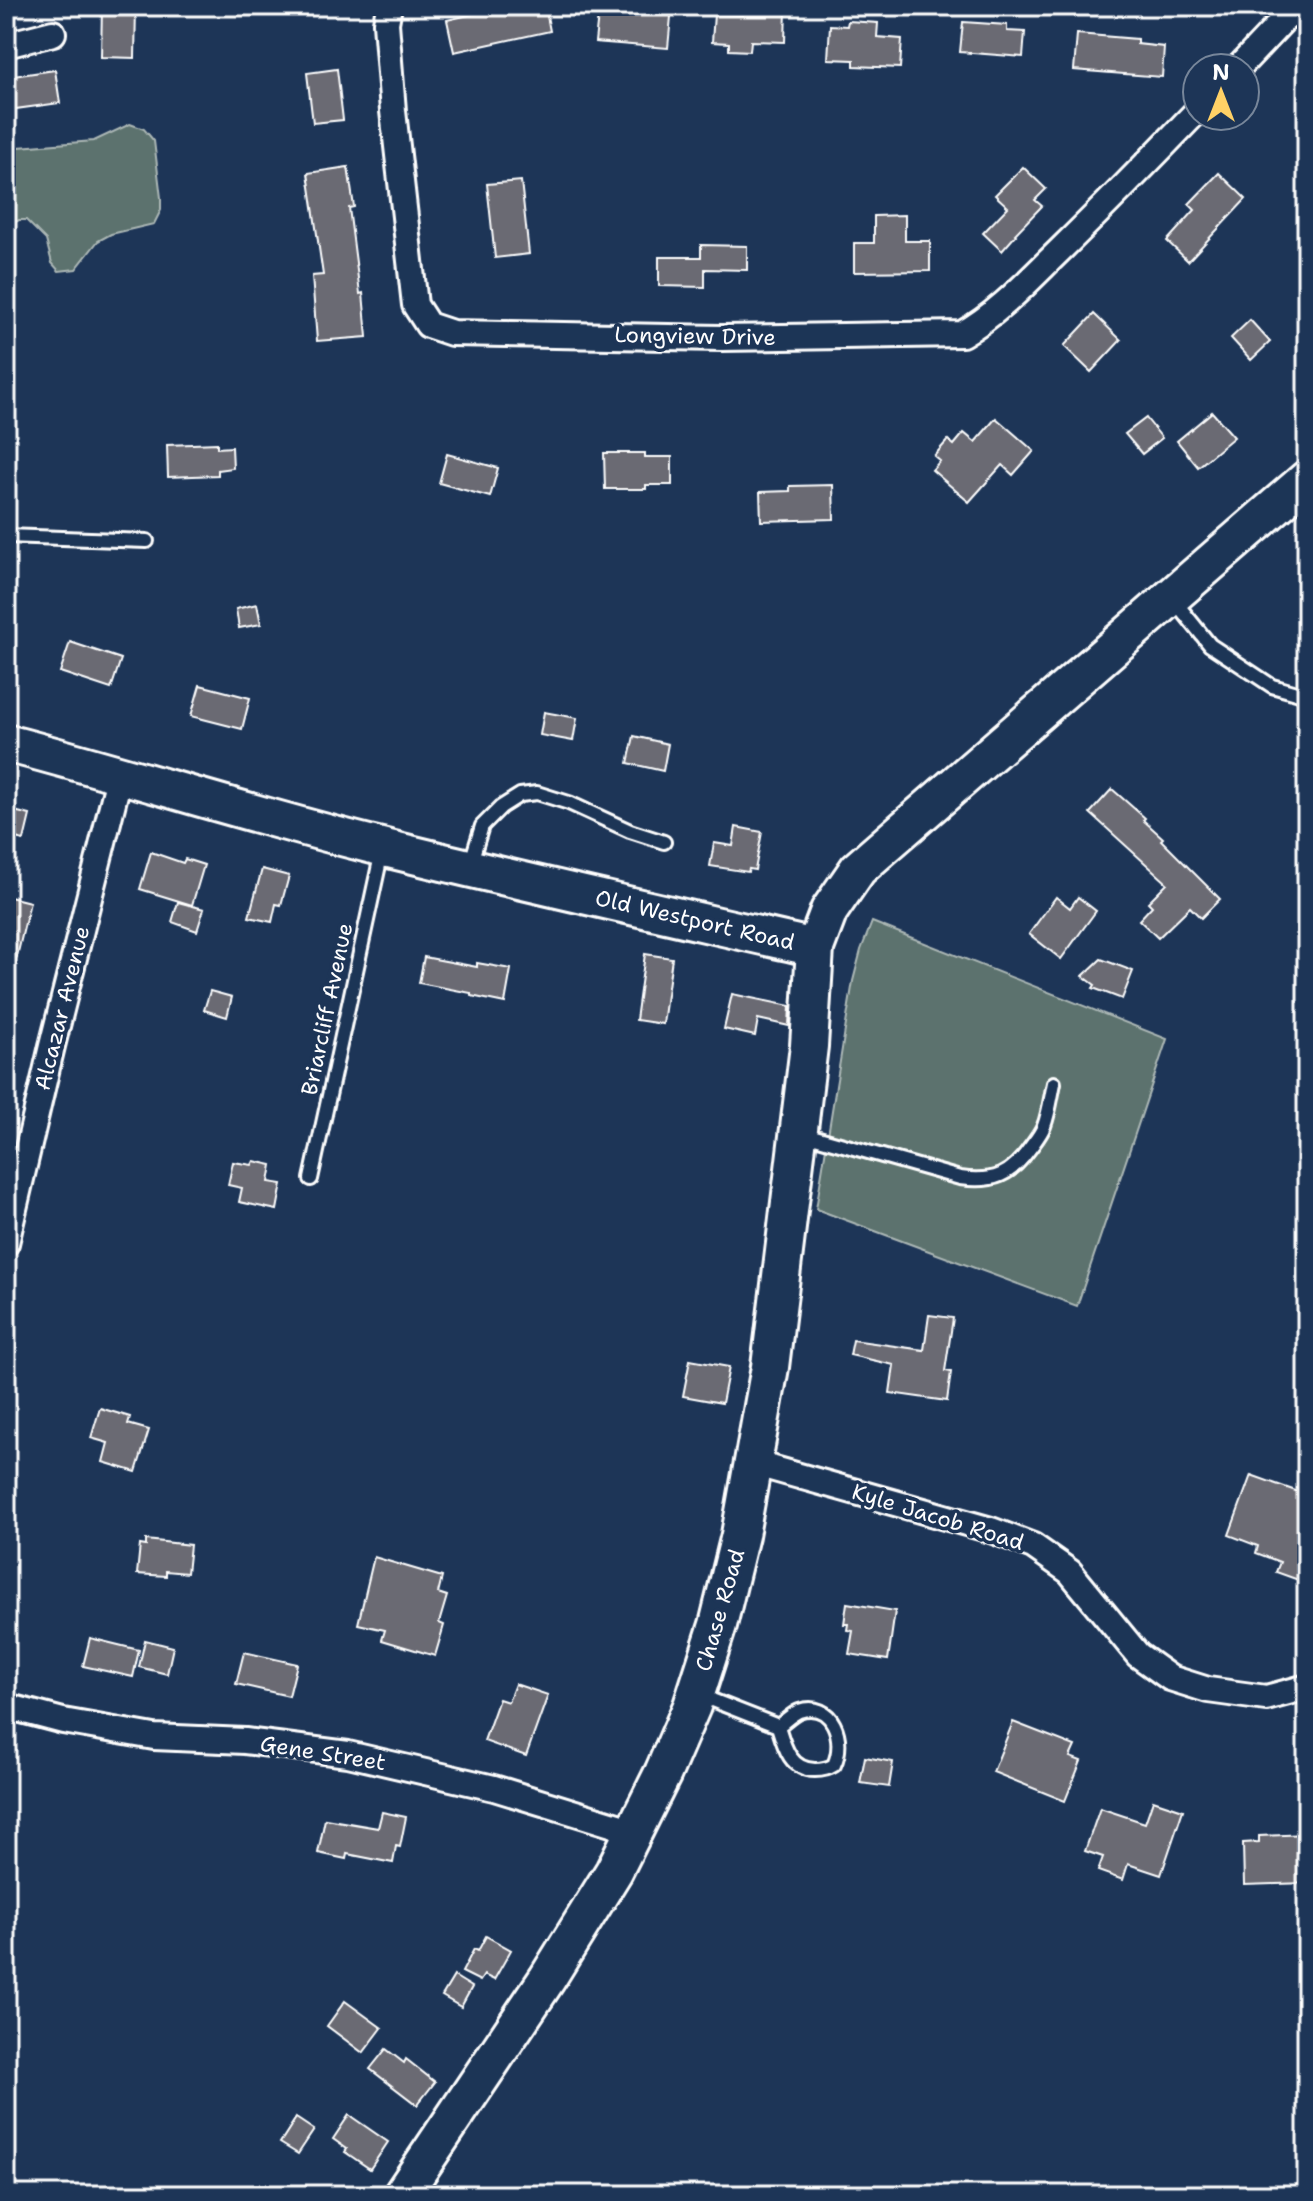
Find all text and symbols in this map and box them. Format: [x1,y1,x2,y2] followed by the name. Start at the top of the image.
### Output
[1181,52,1261,132] north arrow
[1212,58,1230,87] text: N
[614,320,776,352] street label: Longview Drive
[592,883,798,957] street label: Old Westport Road
[295,920,359,1098] street label: Briarcliff Avenue
[28,923,96,1093] street label: Alcazar Avenue
[849,1477,1028,1557] street label: Kyle Jacob Road
[689,1545,751,1675] street label: Chase Road
[258,1729,388,1777] street label: Gene Street

